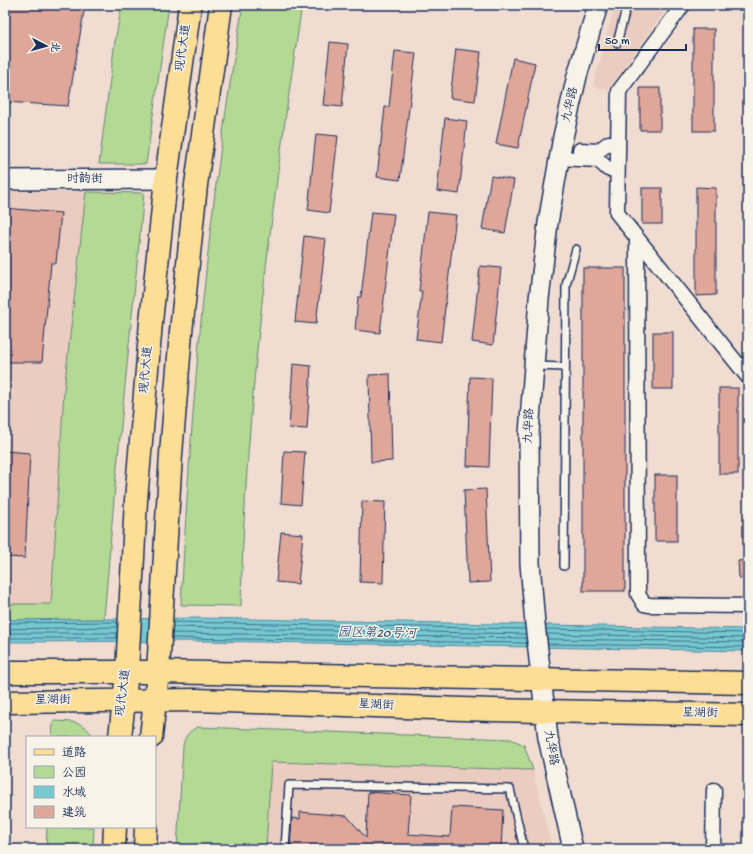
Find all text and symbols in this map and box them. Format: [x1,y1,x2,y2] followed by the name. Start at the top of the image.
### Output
[173,23,194,73] street label: 现代大道
[26,26,66,66] north arrow
[599,26,686,52] scale bar
[605,35,630,49] text: 50 m
[47,41,60,53] text: 北
[559,86,582,124] street label: 九华路
[67,172,103,187] street label: 时韵街
[137,345,156,395] street label: 现代大道
[521,408,538,444] street label: 九华路
[337,625,419,642] water label: 园区第20号河
[113,668,134,718] street label: 现代大道
[35,693,71,708] street label: 星湖街
[358,697,394,714] street label: 星湖街
[682,706,718,721] street label: 星湖街
[540,729,561,767] street label: 九华路
[26,736,156,828] legend
[62,746,86,761] text: 道路
[62,766,86,781] text: 公园
[62,786,86,801] text: 水域
[62,806,86,821] text: 建筑

